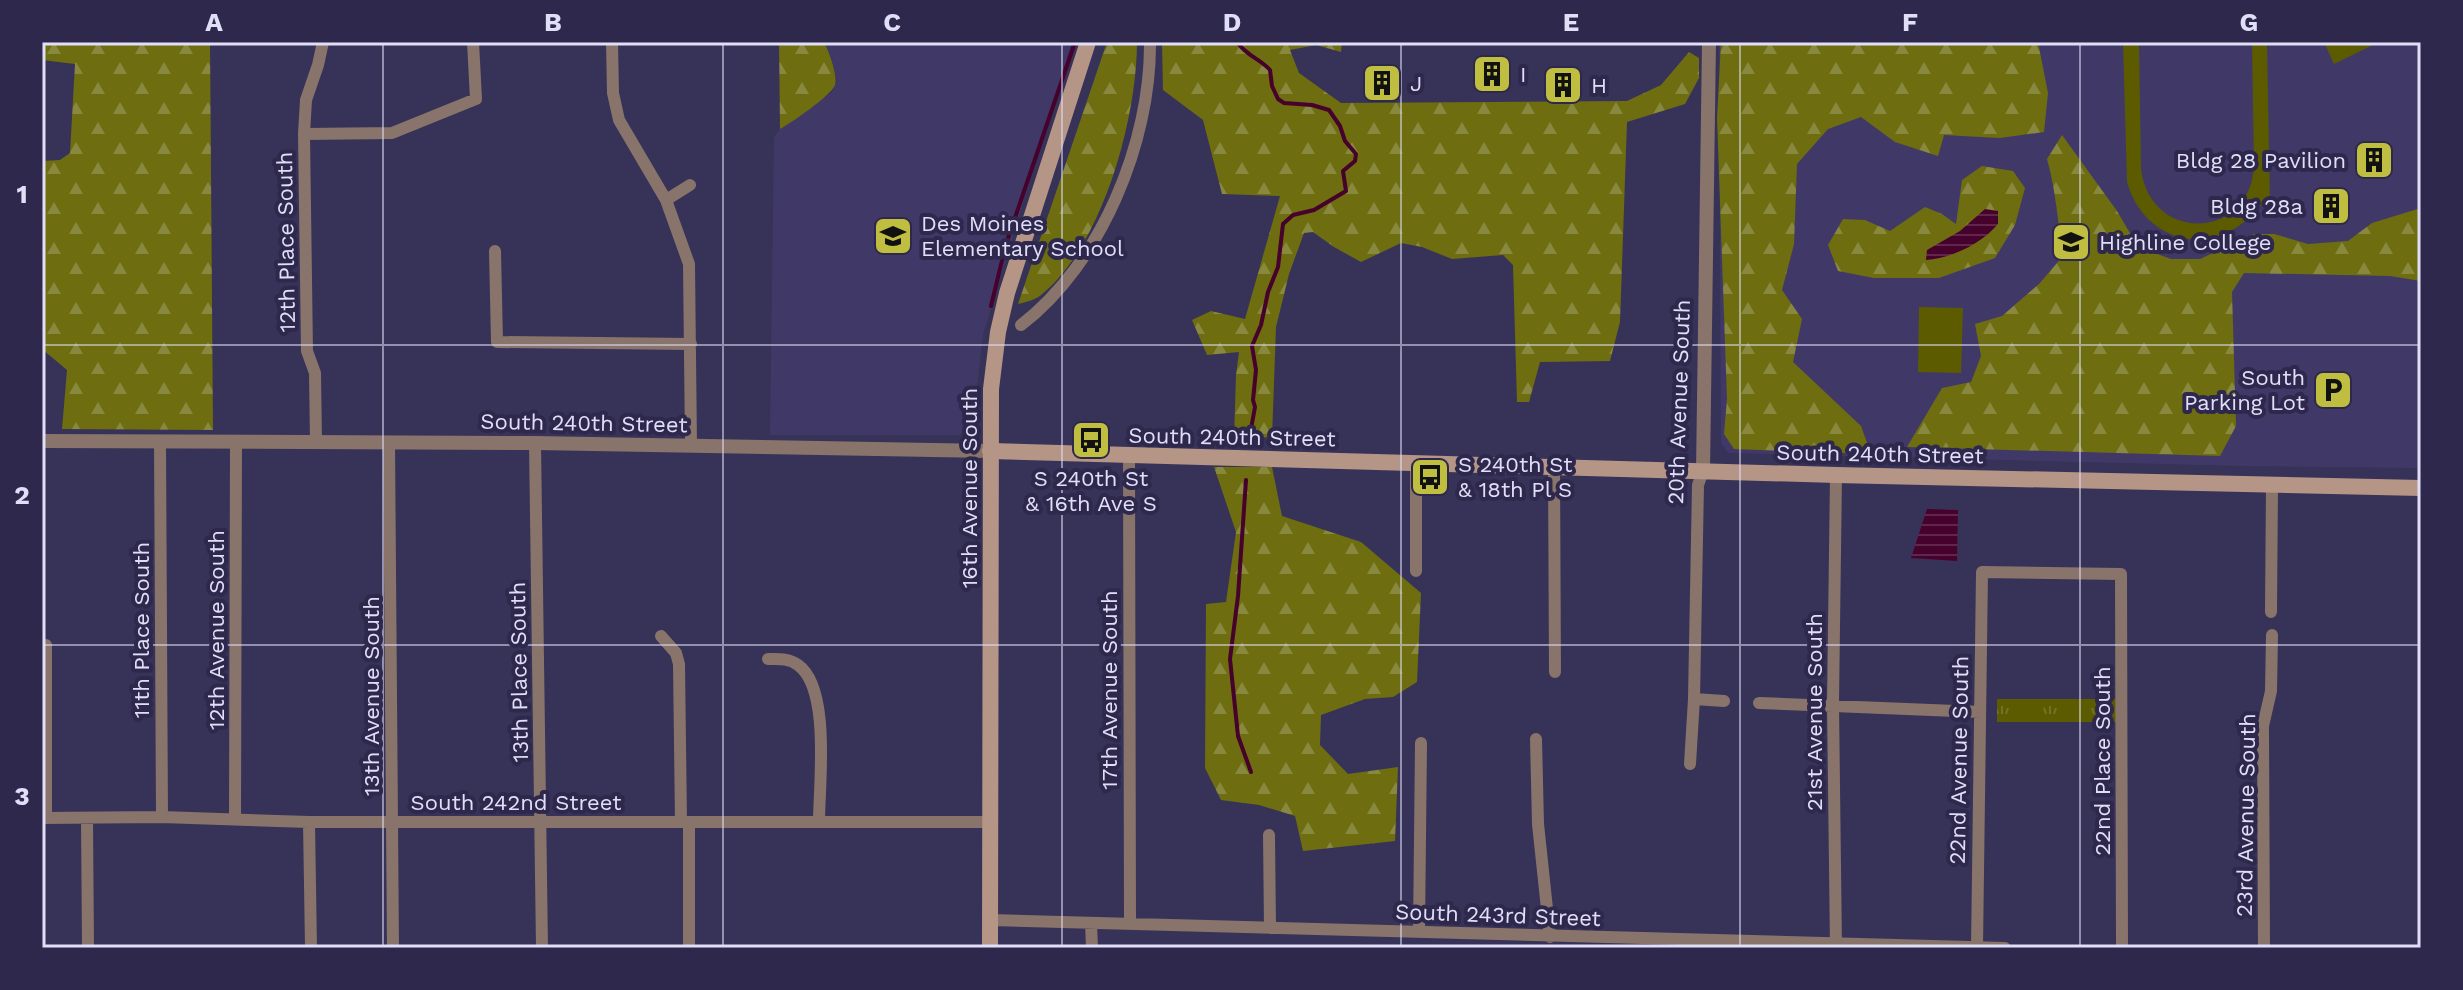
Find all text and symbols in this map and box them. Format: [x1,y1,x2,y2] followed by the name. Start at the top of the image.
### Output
[205,7,223,37] text: A
[544,7,562,37] text: B
[883,7,901,37] text: C
[1223,7,1241,37] text: D
[1563,7,1579,37] text: E
[1902,7,1918,37] text: F
[2240,7,2258,37] text: G
[1471,53,1513,95] building icon: I
[1361,62,1403,104] building icon: J
[1520,62,1527,87] place label: I
[1542,64,1584,106] building icon: H
[1410,71,1422,96] place label: J
[1591,73,1607,98] place label: H
[2353,139,2395,181] building icon: Bldg 28 Pavilion
[2176,148,2346,173] place label: Bldg 28 Pavilion
[272,152,300,332] street label: 12th Place South
[16,179,28,209] text: 1
[2310,185,2352,227] building icon: Bldg 28a
[2210,194,2303,219] place label: Bldg 28a
[921,211,1124,261] place label: Des Moines Elementary School
[872,215,914,257] school or university icon: Des Moines Elementary School
[2050,221,2092,263] school or university icon: Highline College
[2099,230,2272,255] place label: Highline College
[1663,299,1695,505] street label: 20th Avenue South
[2184,365,2305,415] place label: South Parking Lot
[2312,369,2354,411] parking icon: South Parking Lot
[957,388,982,588] street label: 16th Avenue South
[480,409,688,437] street label: South 240th Street
[1070,419,1112,461] bus stop icon: S 240th St & 16th Ave S
[1128,423,1336,451] street label: South 240th Street
[1776,440,1984,468] street label: South 240th Street
[1458,452,1573,502] place label: S 240th St & 18th Pl S
[1409,456,1451,498] bus stop icon: S 240th St & 18th Pl S
[1025,466,1157,516] place label: S 240th St & 16th Ave S
[14,480,30,510] text: 2
[204,530,229,730] street label: 12th Avenue South
[129,542,154,718] street label: 11th Place South
[505,582,533,762] street label: 13th Place South
[1097,590,1122,790] street label: 17th Avenue South
[359,596,384,796] street label: 13th Avenue South
[1802,613,1827,811] street label: 21st Avenue South
[1945,655,1973,865] street label: 22nd Avenue South
[2090,666,2115,856] street label: 22nd Place South
[2232,713,2260,917] street label: 23rd Avenue South
[14,781,30,811] text: 3
[411,790,621,815] street label: South 242nd Street
[1395,899,1601,931] street label: South 243rd Street

